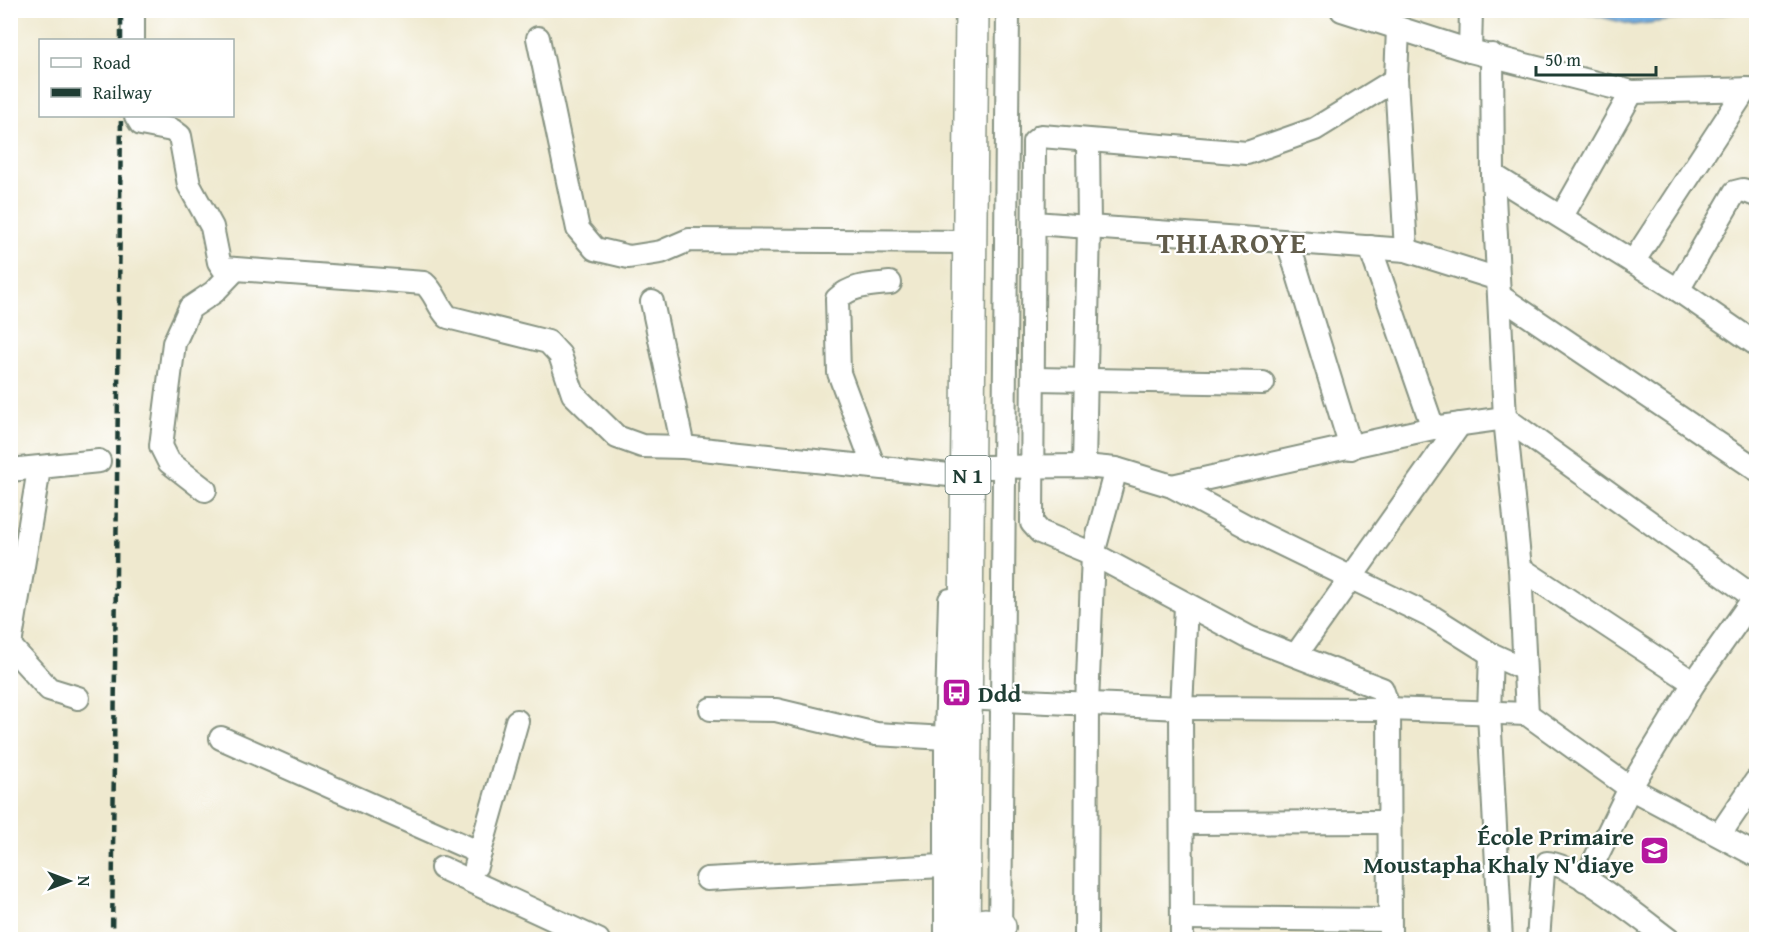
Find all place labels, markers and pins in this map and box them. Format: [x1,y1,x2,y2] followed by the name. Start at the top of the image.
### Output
[978,676,1021,711] place label: Ddd
[941,677,973,709] bus stop icon: Ddd
[1363,819,1634,882] place label: École Primaire Moustapha Khaly N'diaye
[1639,834,1671,866] school or university icon: École Primaire Moustapha Khaly N'diaye

